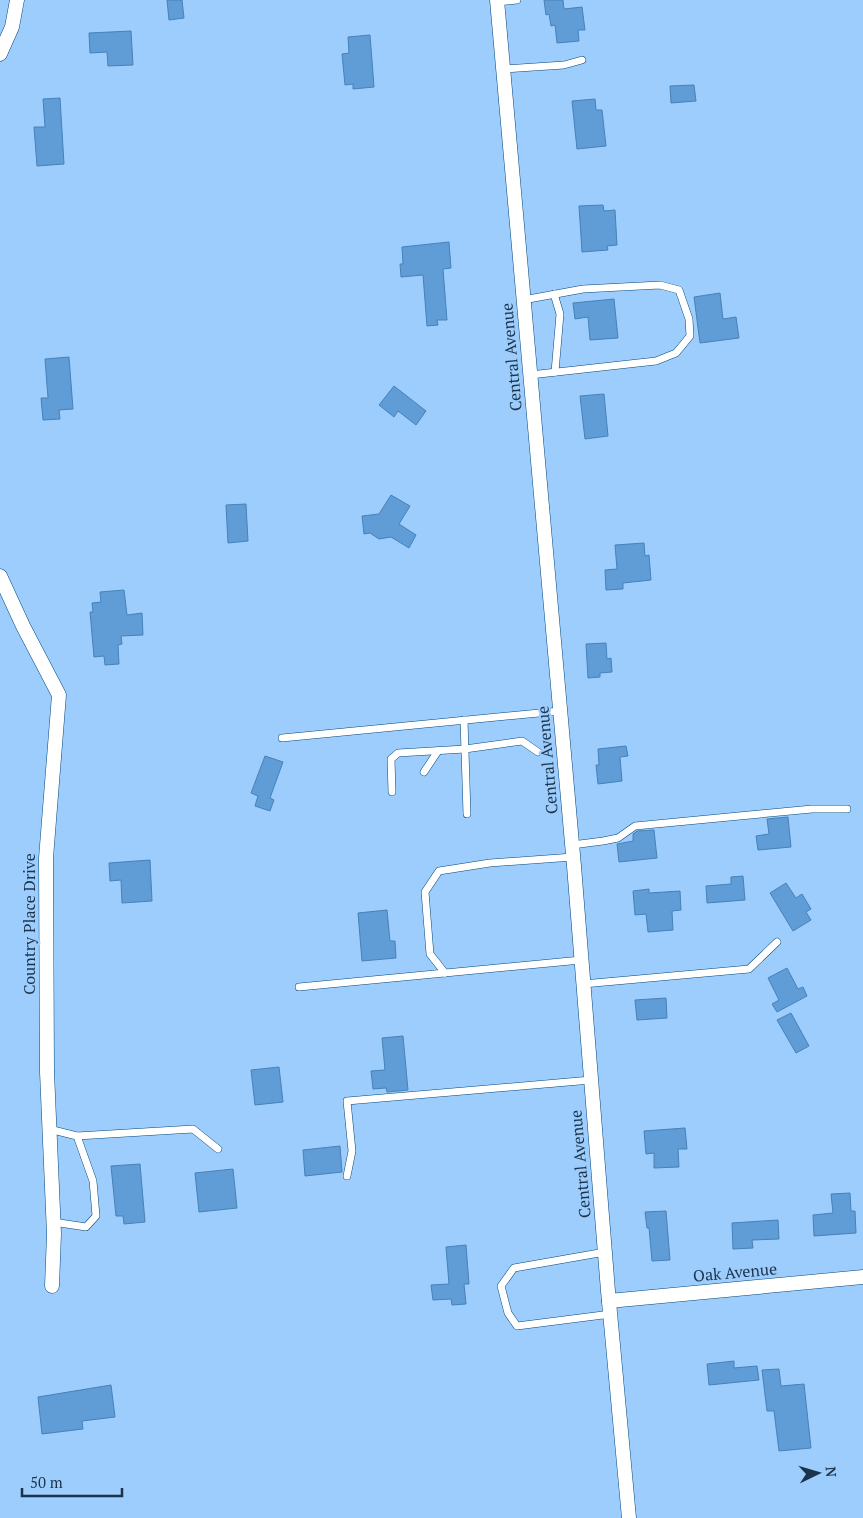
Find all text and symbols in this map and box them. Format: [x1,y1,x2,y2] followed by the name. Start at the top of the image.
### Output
[495,302,527,412] street label: Central Avenue
[531,705,563,815] street label: Central Avenue
[18,853,40,995] street label: Country Place Drive
[564,1109,596,1219] street label: Central Avenue
[692,1257,778,1287] street label: Oak Avenue
[793,1448,843,1498] north arrow
[22,1466,122,1498] scale bar
[822,1466,841,1478] text: N
[30,1472,63,1492] text: 50 m

